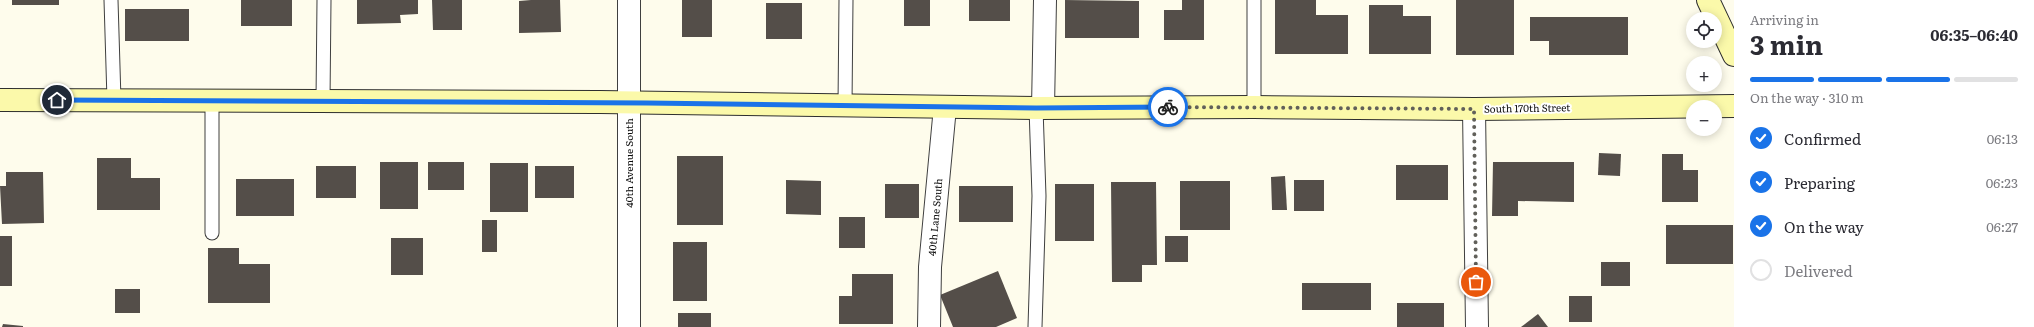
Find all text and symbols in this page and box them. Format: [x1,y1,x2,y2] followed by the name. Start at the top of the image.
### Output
[1750,10,1819,29] text: Arriving in
[1686,12,1722,136] map controls
[1686,12,1722,48] button: locate
[1930,23,2018,46] text: 06:35–06:40
[1750,24,1823,63] text: 3 min
[1686,56,1722,92] button: +
[40,83,74,117] pin
[1148,87,1188,127] courier
[1750,88,1864,107] text: On the way · 310 m
[46,89,68,111] icon: home
[1157,96,1179,118] icon: bike
[1484,99,1570,116] street label: South 170th Street
[1686,100,1722,136] button: −
[621,118,636,208] street label: 40th Avenue South
[1750,127,1772,149] icon: check
[1784,127,1861,150] text: Confirmed
[1987,129,2018,148] text: 06:13
[1750,171,1772,193] icon: check
[1784,171,1855,194] text: Preparing
[1986,173,2018,192] text: 06:23
[924,177,945,256] street label: 40th Lane South
[1750,215,1772,237] icon: check
[1784,215,1864,238] text: On the way
[1986,217,2018,236] text: 06:27
[1784,259,1853,282] text: Delivered
[1459,265,1493,299] pin
[1465,271,1487,293] icon: bag

